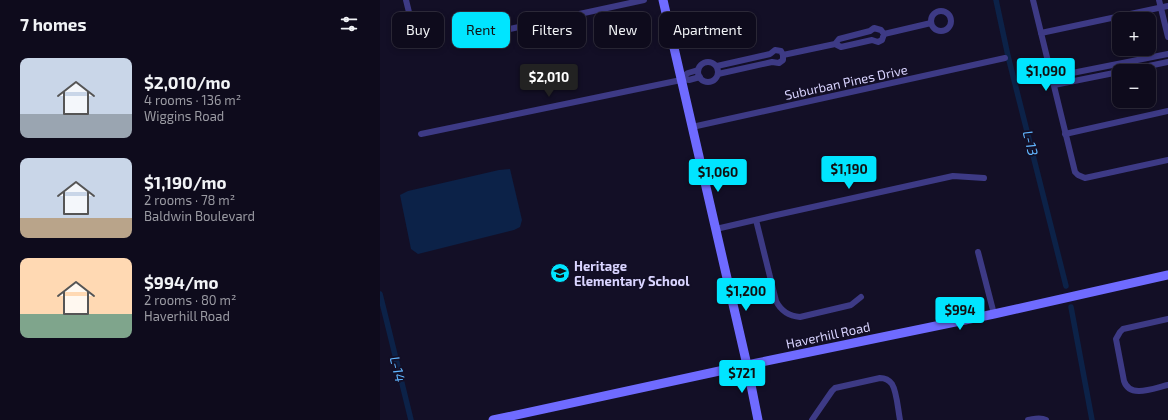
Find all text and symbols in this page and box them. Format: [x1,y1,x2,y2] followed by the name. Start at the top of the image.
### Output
[392,12,444,48] chip: Buy
[452,12,510,48] chip: Rent
[518,12,586,48] chip: Filters
[594,12,651,48] chip: New
[659,12,756,48] chip: Apartment
[1112,12,1156,108] map controls
[1112,12,1156,56] button: +
[338,13,360,35] icon: filters
[20,14,87,34] text: 7 homes
[1013,58,1079,92] pin: $1,090
[783,61,909,103] street label: Suburban Pines Drive
[1026,63,1066,79] text: $1,090
[516,64,582,98] pin: $2,010
[1112,64,1156,108] button: −
[529,69,569,85] text: $2,010
[144,72,231,92] text: $2,010/mo
[52,74,100,122] icon: home
[144,92,241,108] text: 4 rooms · 136 m²
[144,108,224,124] text: Wiggins Road
[1020,129,1042,158] water label: L-13
[816,156,882,190] pin: $1,190
[685,159,751,193] pin: $1,060
[830,161,868,177] text: $1,190
[698,164,738,180] text: $1,060
[144,172,227,192] text: $1,190/mo
[52,174,100,222] icon: home
[144,192,235,208] text: 2 rooms · 78 m²
[144,208,255,224] text: Baldwin Boulevard
[574,258,690,289] place label: Heritage Elementary School
[549,262,571,284] school or university icon: Heritage Elementary School
[144,272,219,292] text: $994/mo
[52,274,100,322] icon: home
[713,278,779,312] pin: $1,200
[726,283,766,299] text: $1,200
[144,292,236,308] text: 2 rooms · 80 m²
[936,297,984,331] pin: $994
[944,302,976,318] text: $994
[144,308,230,324] text: Haverhill Road
[784,318,872,352] street label: Haverhill Road
[387,354,409,384] water label: L-14
[718,360,766,394] pin: $721
[728,365,756,381] text: $721

